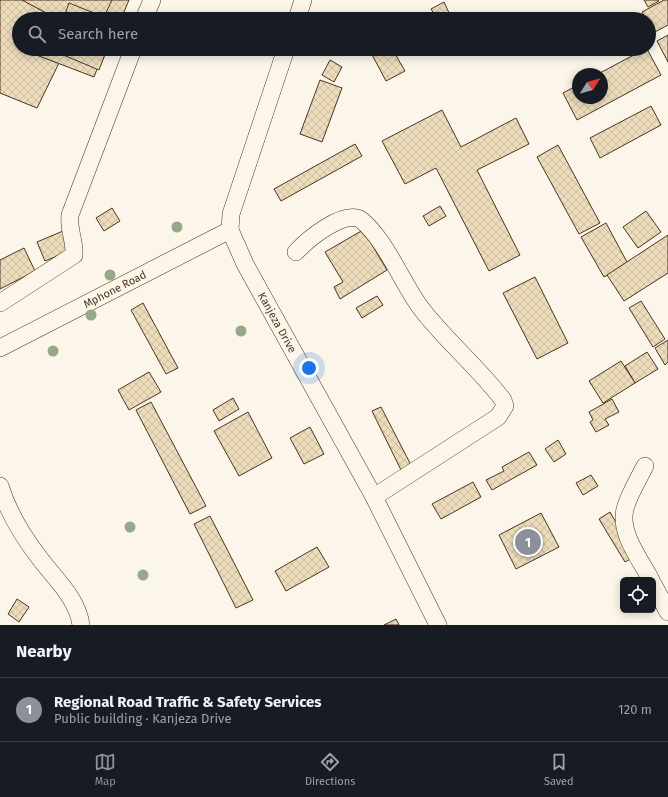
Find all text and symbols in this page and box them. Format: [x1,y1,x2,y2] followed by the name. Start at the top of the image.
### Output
[12,12,656,56] search box
[26,23,48,45] icon: search
[58,25,138,43] text: Search here
[572,68,608,104] north arrow
[81,268,148,311] street label: Mphone Road
[255,290,299,355] street label: Kanjeza Drive
[299,358,319,378] your location
[515,527,541,557] pin: 1
[620,577,656,613] map controls
[620,577,656,613] button: locate
[16,641,71,662] text: Nearby
[54,693,322,711] text: Regional Road Traffic & Safety Services
[26,702,32,717] text: 1
[618,702,652,717] text: 120 m
[54,711,232,726] text: Public building · Kanjeza Drive
[94,751,116,788] tab: Map
[305,751,355,788] tab: Directions
[544,751,574,788] tab: Saved

